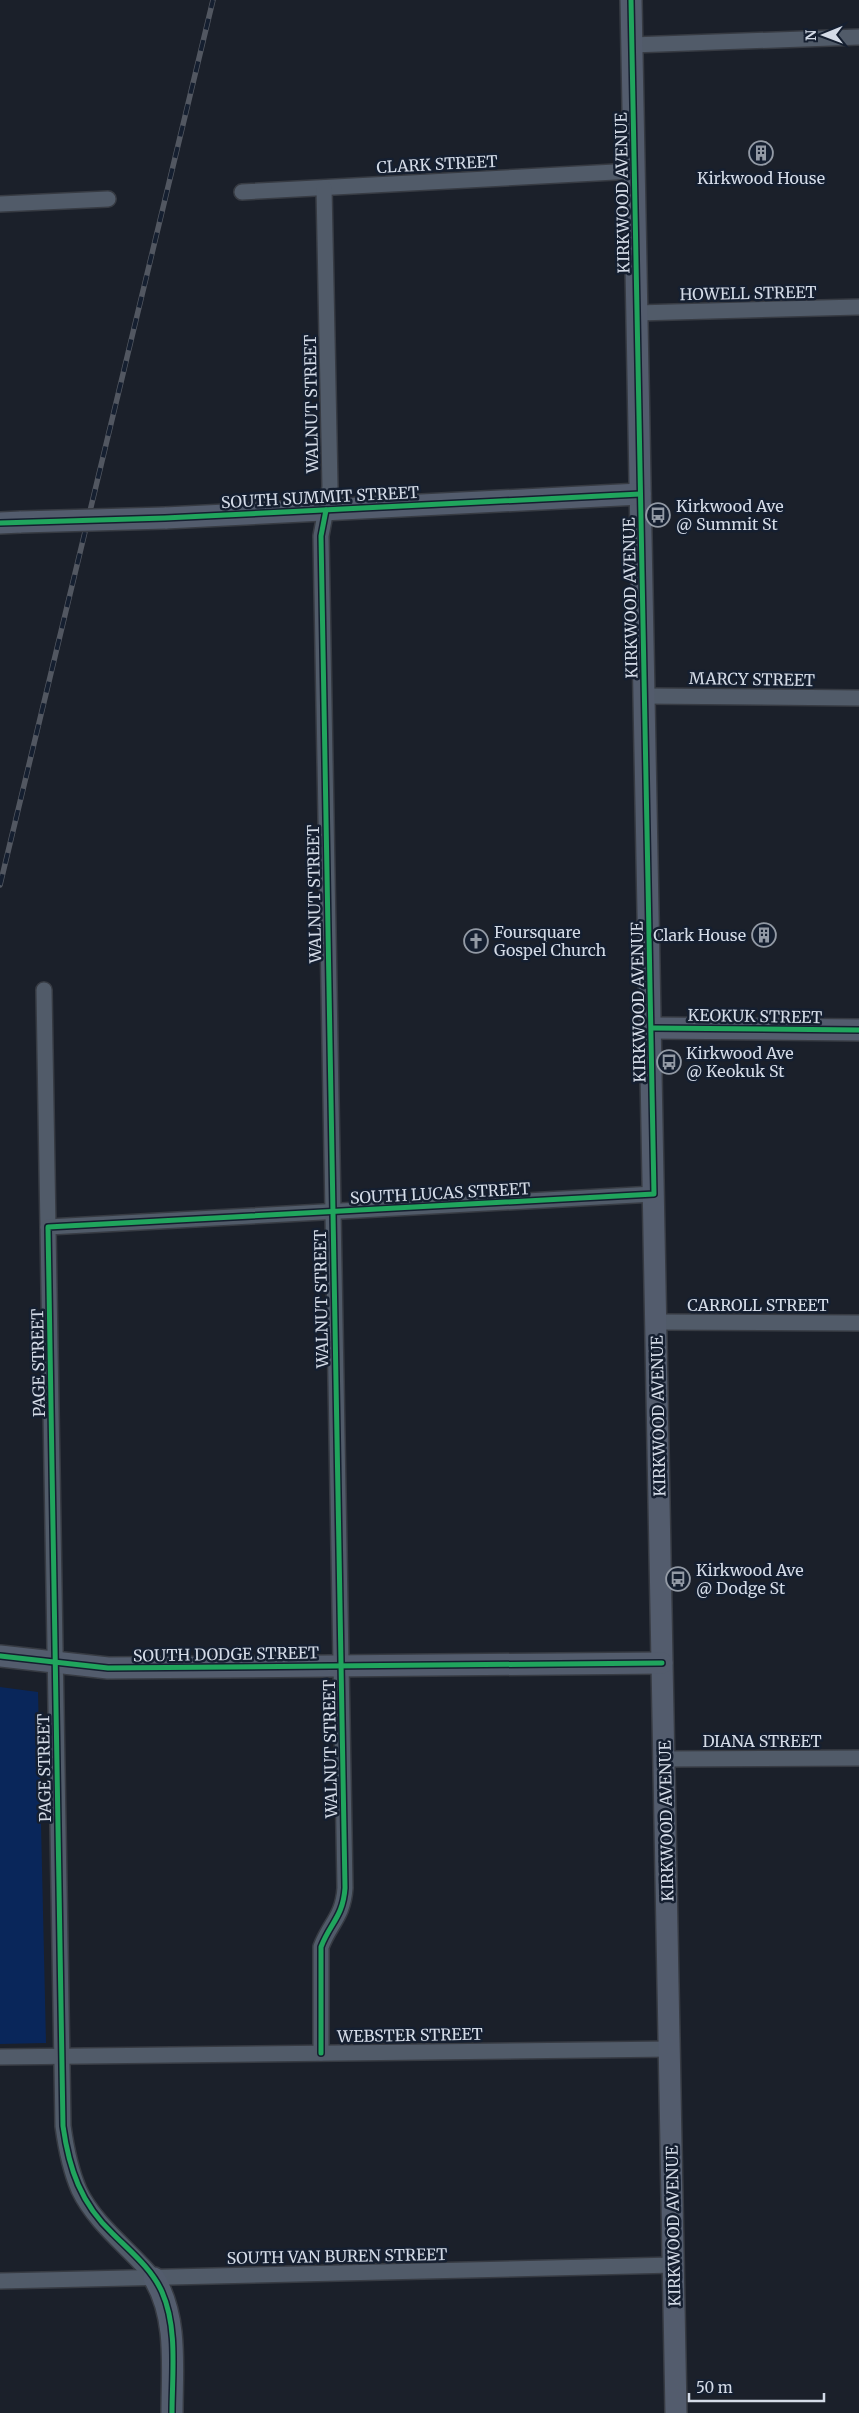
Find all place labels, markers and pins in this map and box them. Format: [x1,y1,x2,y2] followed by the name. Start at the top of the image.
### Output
[748,140,774,166] building icon: Kirkwood House
[697,168,825,188] place label: Kirkwood House
[676,496,784,534] place label: Kirkwood Ave @ Summit St
[645,502,671,528] bus stop icon: Kirkwood Ave @ Summit St
[494,922,607,960] place label: Foursquare Gospel Church
[751,922,777,948] building icon: Clark House
[653,925,746,945] place label: Clark House
[463,928,489,954] church icon: Foursquare Gospel Church
[686,1043,794,1081] place label: Kirkwood Ave @ Keokuk St
[656,1049,682,1075] bus stop icon: Kirkwood Ave @ Keokuk St
[696,1560,804,1598] place label: Kirkwood Ave @ Dodge St
[665,1566,691,1592] bus stop icon: Kirkwood Ave @ Dodge St

